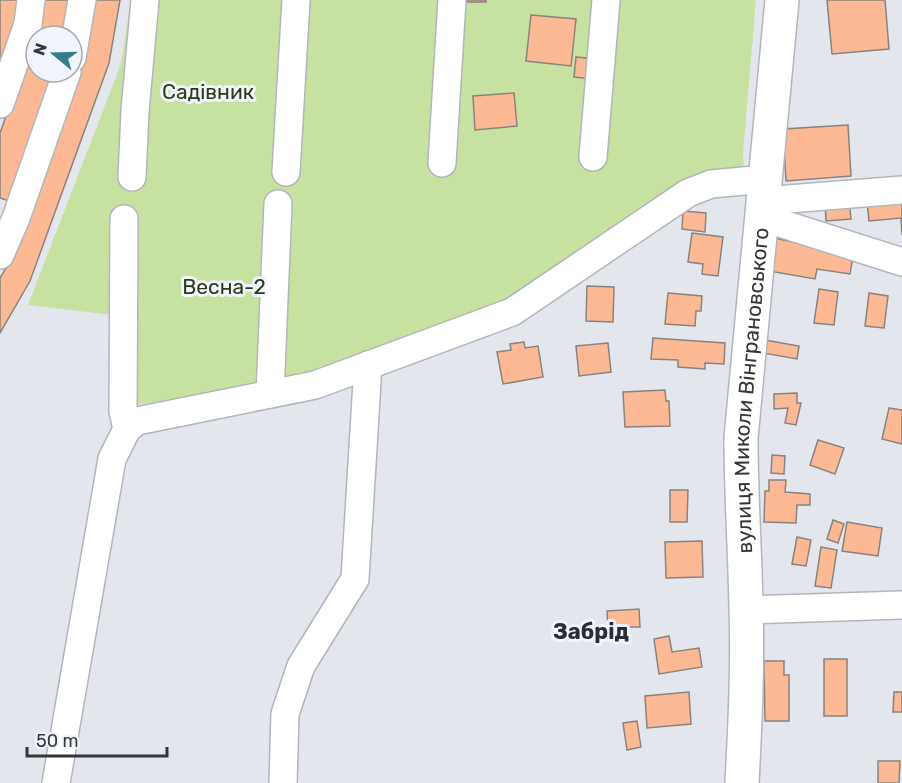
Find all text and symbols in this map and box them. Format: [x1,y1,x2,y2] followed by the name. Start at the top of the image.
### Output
[24,24,84,84] north arrow
[29,41,51,58] text: N
[162,79,254,104] park label: Садівник
[728,226,773,554] street label: вулиця Миколи Вінграновського
[182,274,266,299] park label: Весна-2
[553,618,629,645] district label: Забрід
[27,720,166,758] scale bar
[36,730,79,752] text: 50 m

